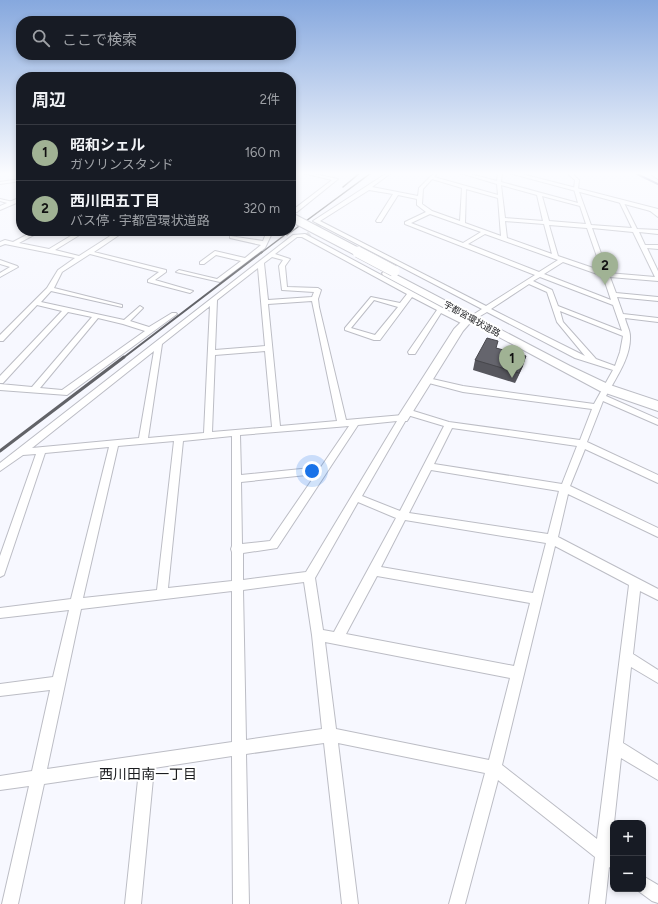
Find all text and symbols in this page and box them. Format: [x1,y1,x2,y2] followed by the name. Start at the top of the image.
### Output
[16,16,296,60] search box
[30,27,52,49] icon: search
[62,31,137,49] text: ここで検索
[32,90,66,110] text: 周辺
[260,92,280,107] text: 2件
[70,136,145,154] text: 昭和シェル
[42,145,48,160] text: 1
[245,145,280,160] text: 160 m
[70,157,174,172] text: ガソリンスタンド
[70,192,160,210] text: 西川田五丁目
[41,201,49,216] text: 2
[243,201,280,216] text: 320 m
[70,213,210,228] text: バス停 · 宇都宮環状道路
[592,252,618,285] pin: 2
[442,298,502,339] street label: 宇都宮環状道路
[499,345,525,378] pin: 1
[302,461,322,481] your location
[99,766,197,783] district label: 西川田南一丁目
[610,820,646,892] map controls
[610,820,646,856] button: +
[610,856,646,892] button: −

